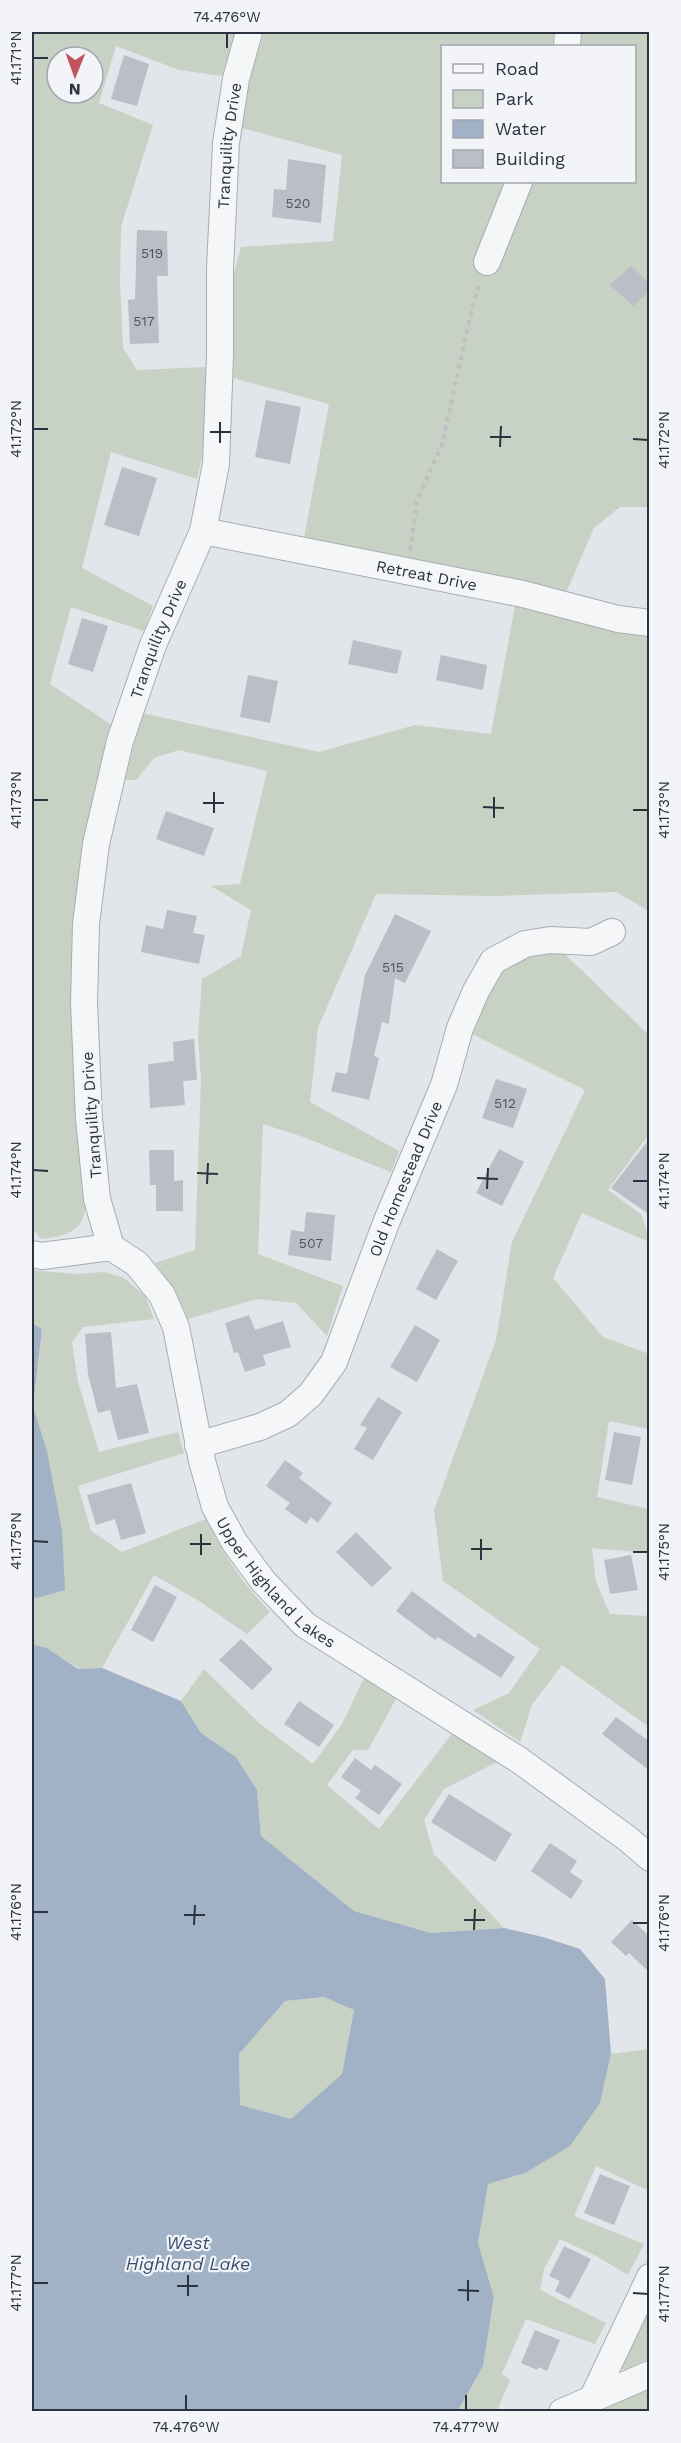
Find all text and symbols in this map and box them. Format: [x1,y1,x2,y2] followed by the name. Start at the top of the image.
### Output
[193,8,261,26] text: 74.476°W
[7,30,25,86] text: 41.171°N
[45,45,105,105] north arrow
[441,45,636,183] legend
[495,58,539,79] text: Road
[69,80,81,99] text: N
[214,81,245,209] street label: Tranquility Drive
[495,88,534,109] text: Park
[495,118,547,139] text: Water
[495,148,565,169] text: Building
[285,195,311,211] house number: 520
[141,245,163,261] house number: 519
[133,313,155,329] house number: 517
[7,400,25,458] text: 41.172°N
[655,411,673,469] text: 41.172°N
[375,556,479,595] street label: Retreat Drive
[126,576,191,701] street label: Tranquility Drive
[7,771,25,829] text: 41.173°N
[655,781,673,839] text: 41.173°N
[382,959,404,975] house number: 515
[78,1051,105,1179] street label: Tranquility Drive
[494,1095,516,1111] house number: 512
[365,1098,446,1259] street label: Old Homestead Drive
[7,1141,25,1199] text: 41.174°N
[655,1152,673,1210] text: 41.174°N
[299,1235,323,1251] house number: 507
[7,1512,25,1570] text: 41.175°N
[212,1514,339,1652] street label: Upper Highland Lakes
[655,1523,673,1581] text: 41.175°N
[7,1883,25,1941] text: 41.176°N
[655,1894,673,1952] text: 41.176°N
[126,2232,250,2274] water label: West Highland Lake
[7,2254,25,2312] text: 41.177°N
[655,2265,673,2323] text: 41.177°N
[152,2418,220,2436] text: 74.476°W
[433,2418,499,2436] text: 74.477°W

